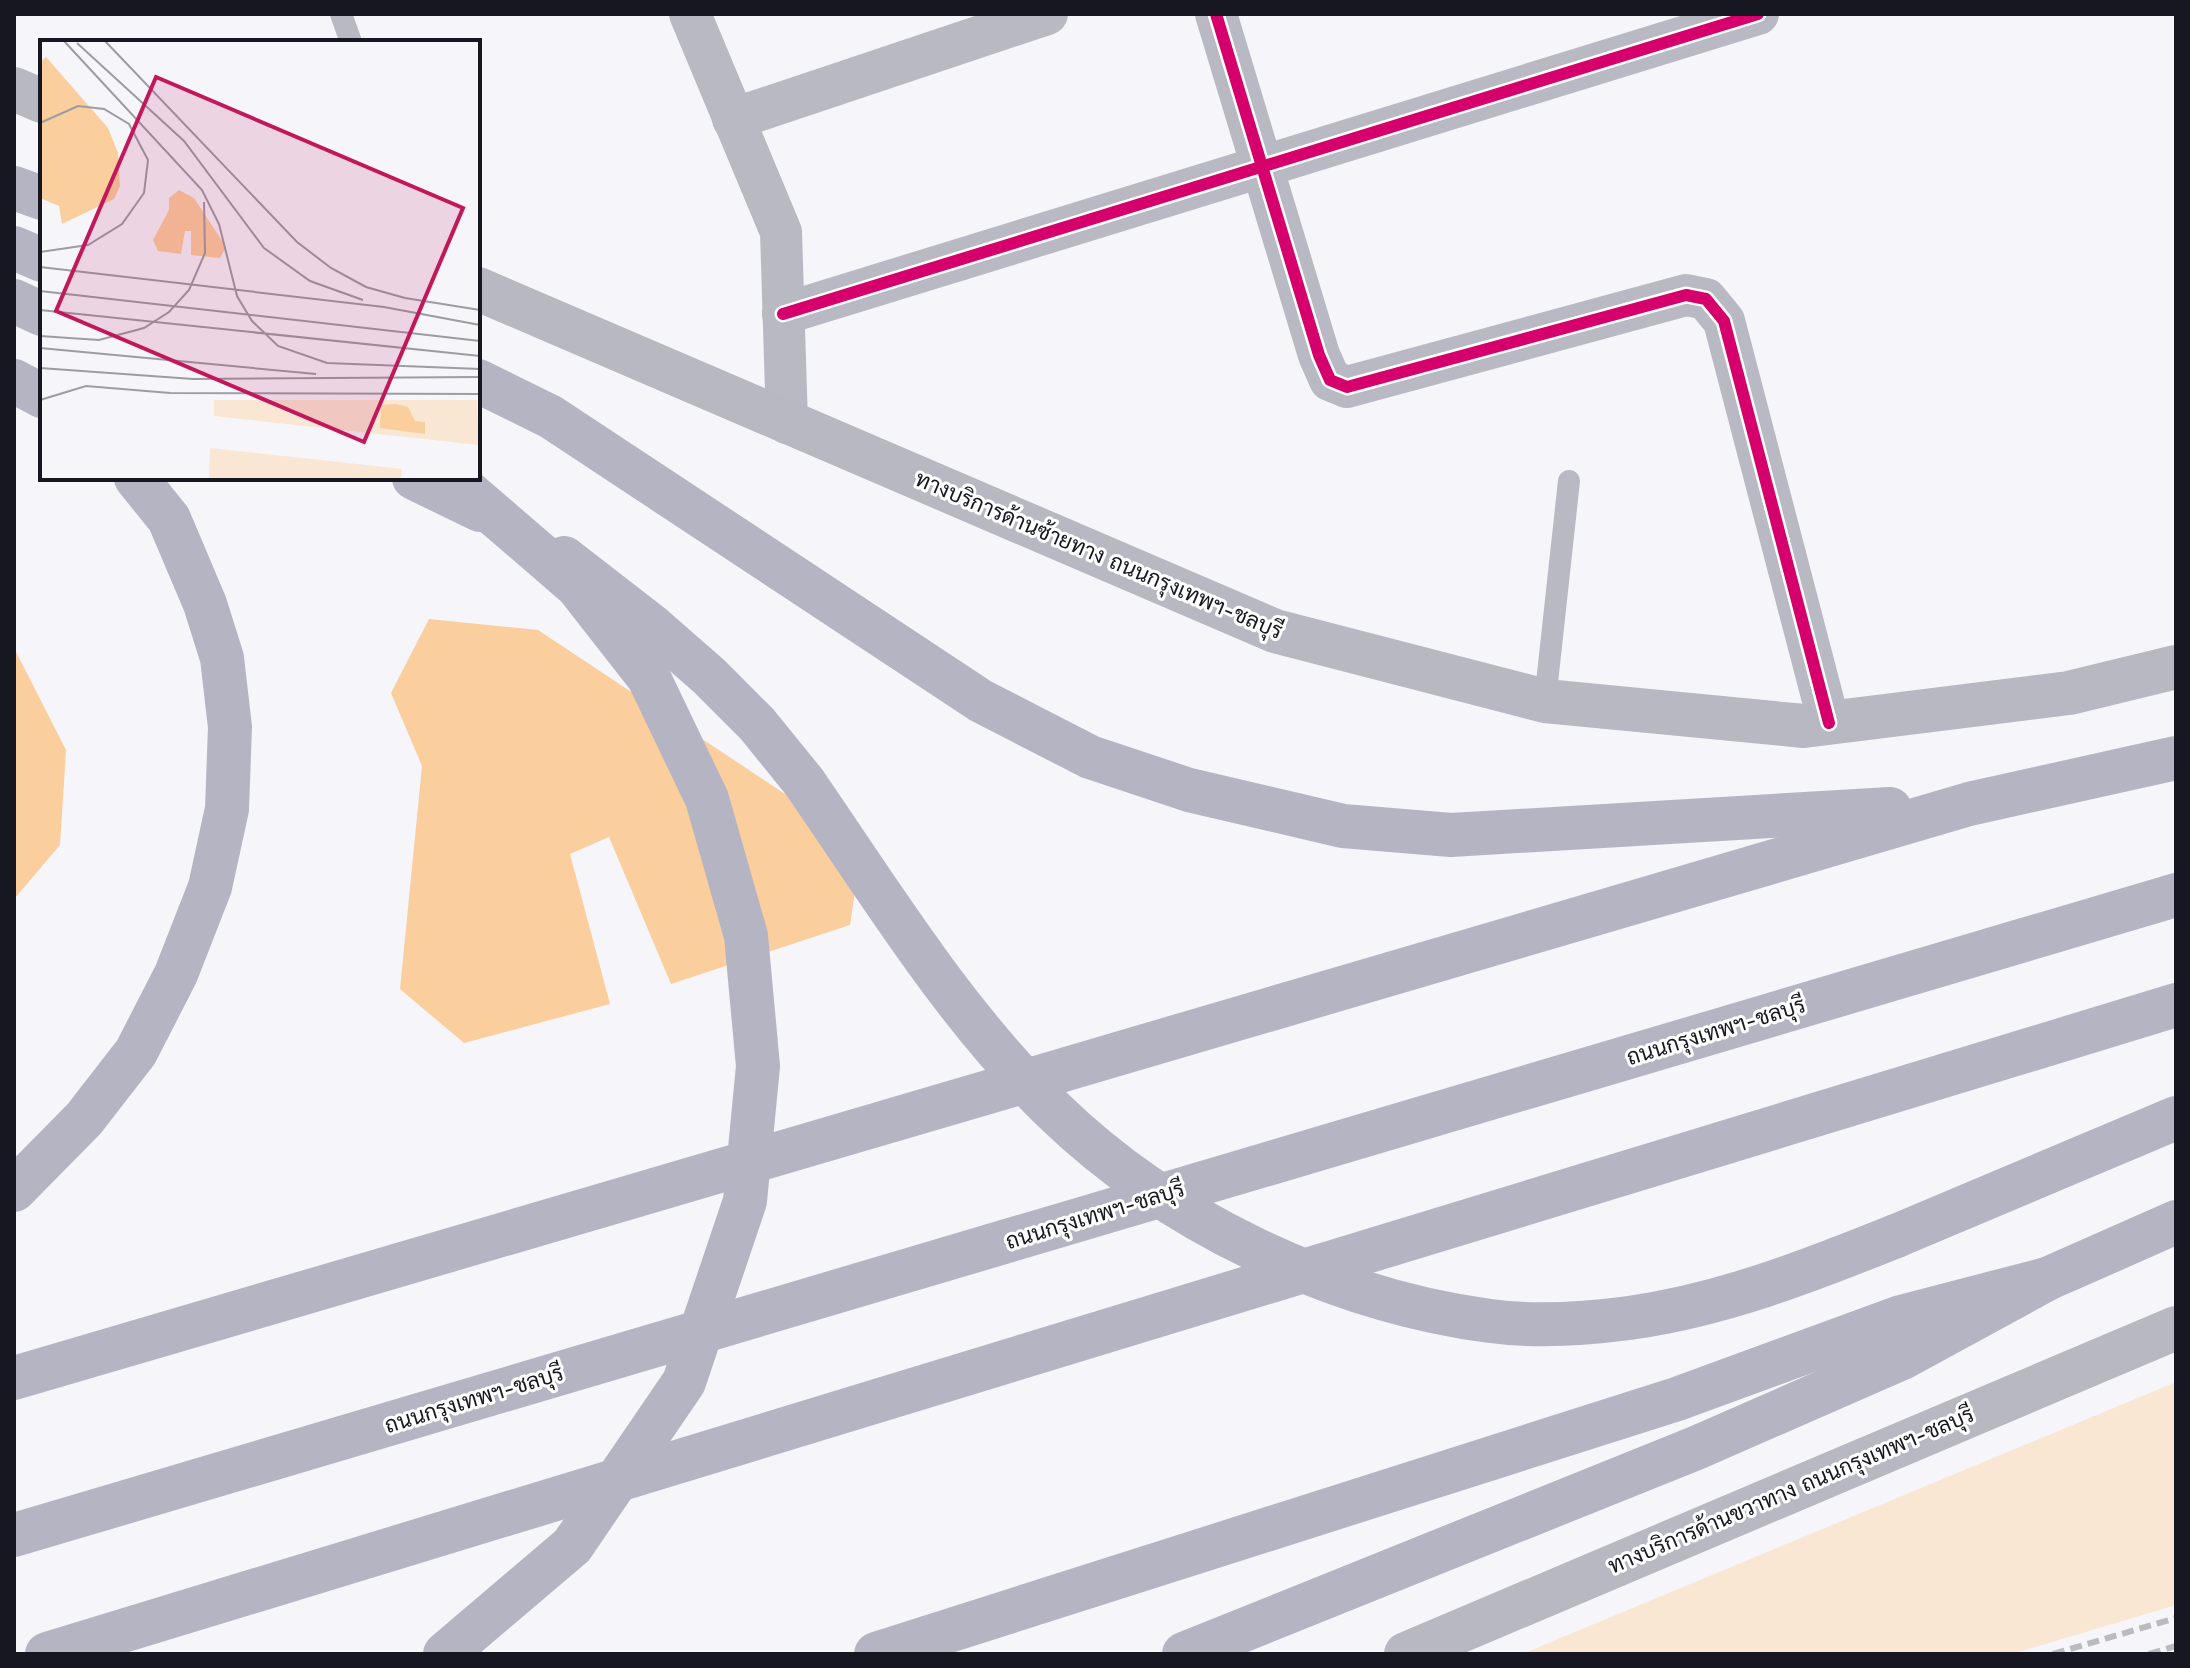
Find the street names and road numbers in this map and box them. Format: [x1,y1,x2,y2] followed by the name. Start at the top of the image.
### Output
[910,464,1287,647] street label: ทางบริการด้านซ้ายทาง ถนนกรุงเทพฯ-ชลบุรี
[1623,991,1809,1073] street label: ถนนกรุงเทพฯ-ชลบุรี
[1002,1175,1188,1257] street label: ถนนกรุงเทพฯ-ชลบุรี
[381,1359,567,1441] street label: ถนนกรุงเทพฯ-ชลบุรี
[1604,1400,1979,1581] street label: ทางบริการด้านขวาทาง ถนนกรุงเทพฯ-ชลบุรี

